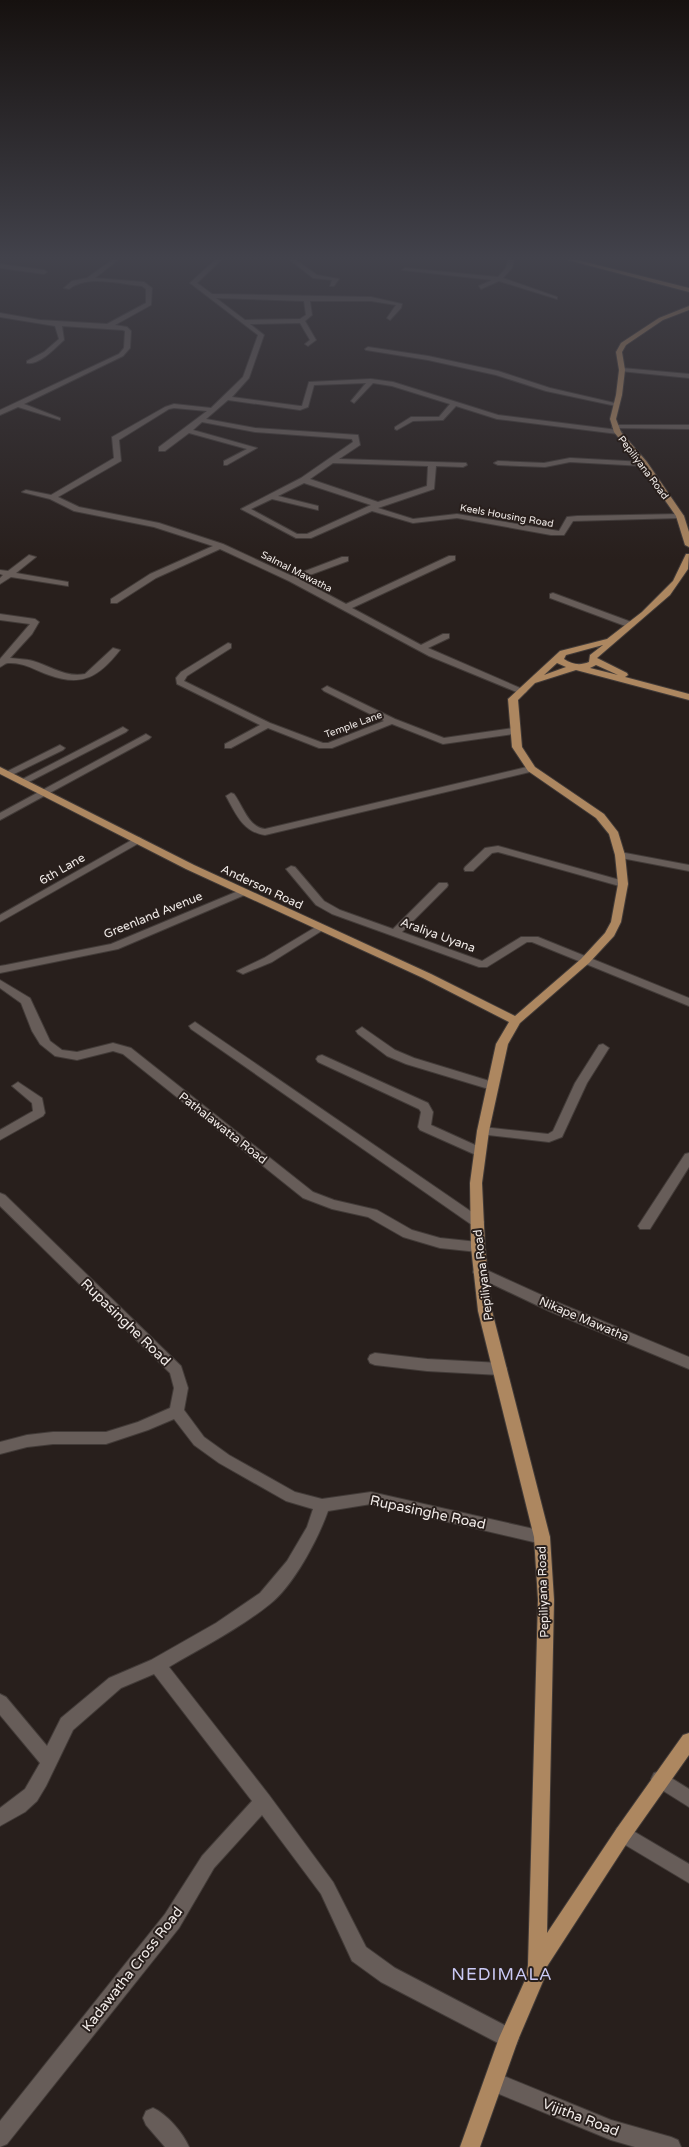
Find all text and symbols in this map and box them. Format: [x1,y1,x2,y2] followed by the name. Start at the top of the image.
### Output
[615,433,671,502] street label: Pepiliyana Road
[459,502,555,530] street label: Keels Housing Road
[259,549,334,595] street label: Salmal Mawatha
[323,709,384,741] street label: Temple Lane
[37,850,87,888] street label: 6th Lane
[219,862,305,912] street label: Anderson Road
[102,889,205,941] street label: Greenland Avenue
[399,915,477,955] street label: Araliya Uyana
[176,1089,270,1167] street label: Pathalawatta Road
[470,1229,496,1321] street label: Pepiliyana Road
[77,1275,174,1369] street label: Rupasinghe Road
[537,1294,631,1344] street label: Nikape Mawatha
[368,1492,487,1533] street label: Rupasinghe Road
[534,1546,552,1638] street label: Pepiliyana Road
[78,1904,186,2035] street label: Kadawatha Cross Road
[451,1964,553,1985] district label: NEDIMALA
[540,2095,622,2140] street label: Vijitha Road

